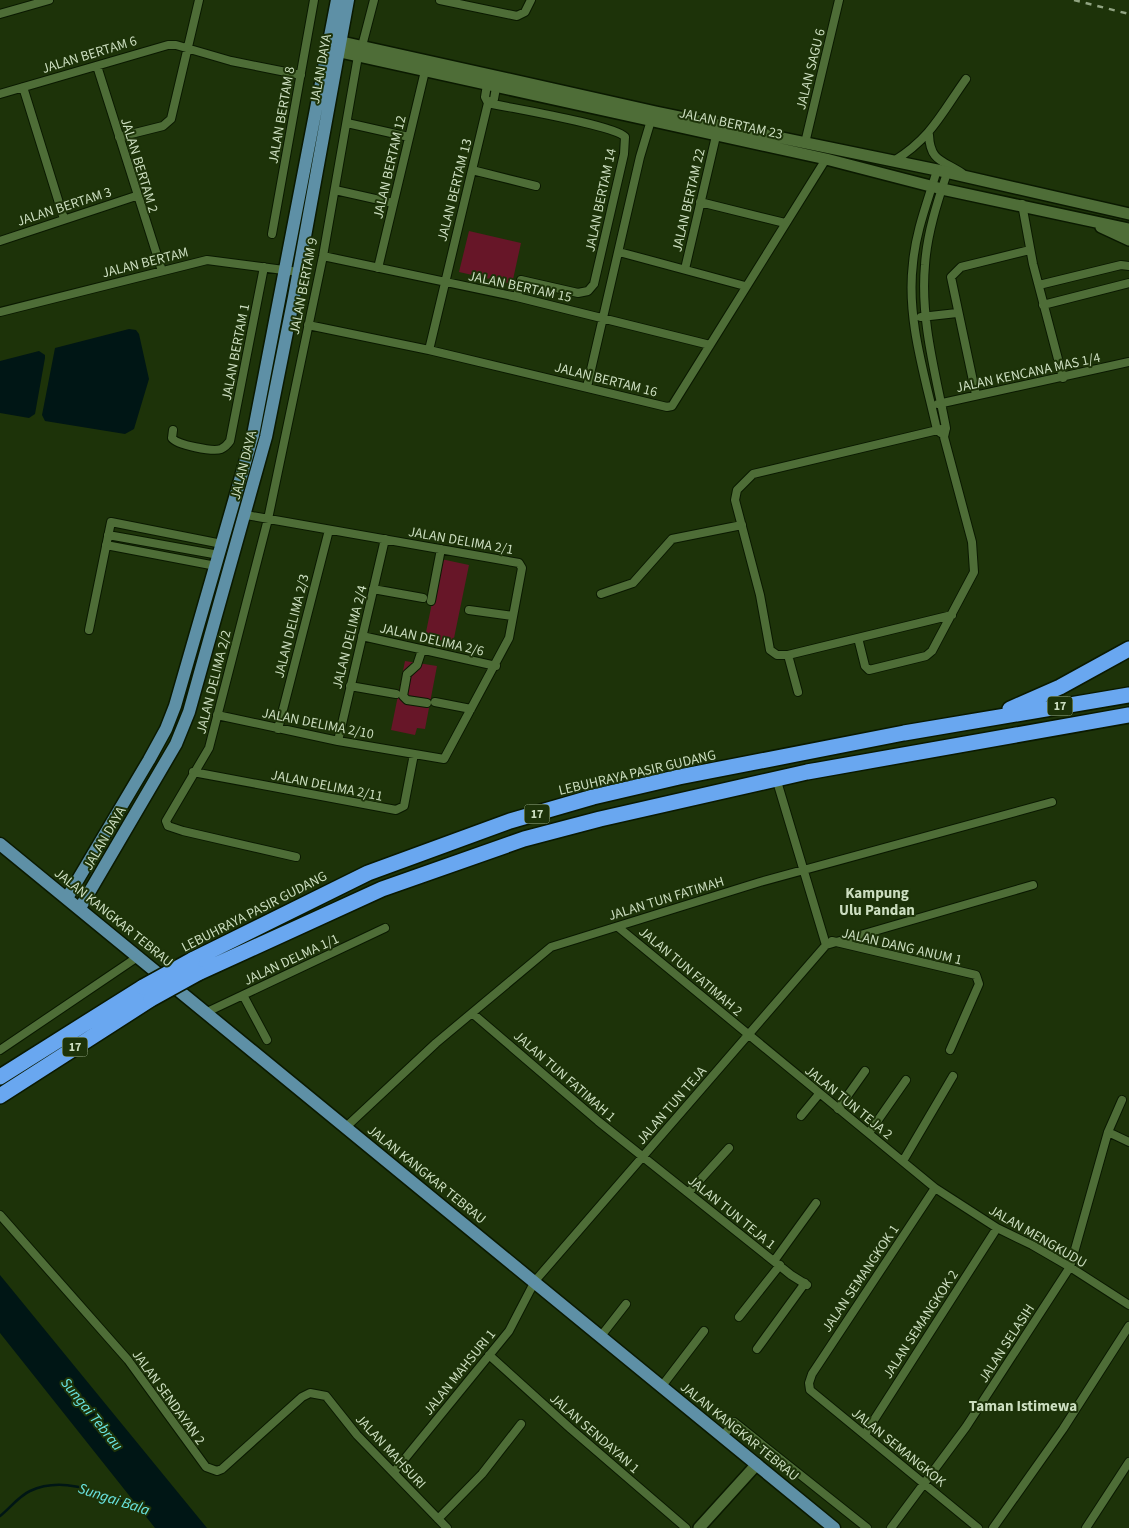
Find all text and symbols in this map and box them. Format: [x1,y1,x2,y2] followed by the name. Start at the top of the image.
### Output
[791,27,831,112] street label: JALAN SAGU 6
[39,31,139,79] street label: JALAN BERTAM 6
[305,32,337,106] street label: JALAN DAYA
[264,65,300,165] street label: JALAN BERTAM 8
[677,103,784,145] street label: JALAN BERTAM 23
[368,114,412,221] street label: JALAN BERTAM 12
[115,115,163,215] street label: JALAN BERTAM 2
[433,137,477,244] street label: JALAN BERTAM 13
[580,147,622,254] street label: JALAN BERTAM 14
[667,147,711,254] street label: JALAN BERTAM 22
[14,182,114,232] street label: JALAN BERTAM 3
[285,236,323,336] street label: JALAN BERTAM 9
[100,243,191,283] street label: JALAN BERTAM
[466,266,573,308] street label: JALAN BERTAM 15
[217,302,255,402] street label: JALAN BERTAM 1
[954,348,1102,398] street label: JALAN KENCANA MAS 1/4
[552,358,659,402] street label: JALAN BERTAM 16
[226,428,262,502] street label: JALAN DAYA
[407,522,515,560] street label: JALAN DELIMA 2/1
[269,572,315,680] street label: JALAN DELIMA 2/3
[327,583,373,691] street label: JALAN DELIMA 2/4
[378,618,486,662] street label: JALAN DELIMA 2/6
[191,628,237,736] street label: JALAN DELIMA 2/2
[1048,696,1072,716] road number: 17
[260,703,375,745] street label: JALAN DELIMA 2/10
[557,745,718,801] street label: LEBUHRAYA PASIR GUDANG
[269,765,384,807] street label: JALAN DELIMA 2/11
[79,803,131,874] street label: JALAN DAYA
[524,804,550,824] road number: 17
[50,864,177,972] street label: JALAN KANGKAR TEBRAU
[178,866,331,957] street label: LEBUHRAYA PASIR GUDANG
[606,872,727,926] street label: JALAN TUN FATIMAH
[839,883,915,921] district label: Kampung Ulu Pandan
[634,922,747,1021] street label: JALAN TUN FATIMAH 2
[840,923,964,971] street label: JALAN DANG ANUM 1
[241,929,342,991] street label: JALAN DELMA 1/1
[509,1027,620,1127] street label: JALAN TUN FATIMAH 1
[62,1038,88,1056] road number: 17
[800,1061,897,1145] street label: JALAN TUN TEJA 2
[632,1062,712,1149] street label: JALAN TUN TEJA
[363,1121,490,1229] street label: JALAN KANGKAR TEBRAU
[683,1171,780,1255] street label: JALAN TUN TEJA 1
[985,1201,1090,1273] street label: JALAN MENGKUDU
[817,1221,904,1336] street label: JALAN SEMANGKOK 1
[878,1266,964,1383] street label: JALAN SEMANGKOK 2
[974,1300,1040,1387] street label: JALAN SELASIH
[419,1325,501,1420] street label: JALAN MAHSURI 1
[127,1346,210,1449] street label: JALAN SENDAYAN 2
[56,1373,128,1455] water label: Sungai Tebrau
[676,1378,803,1486] street label: JALAN KANGKAR TEBRAU
[545,1389,644,1478] street label: JALAN SENDAYAN 1
[969,1396,1077,1417] district label: Taman Istimewa
[847,1403,950,1493] street label: JALAN SEMANGKOK
[350,1410,430,1493] street label: JALAN MAHSURI
[75,1478,152,1521] water label: Sungai Bala

